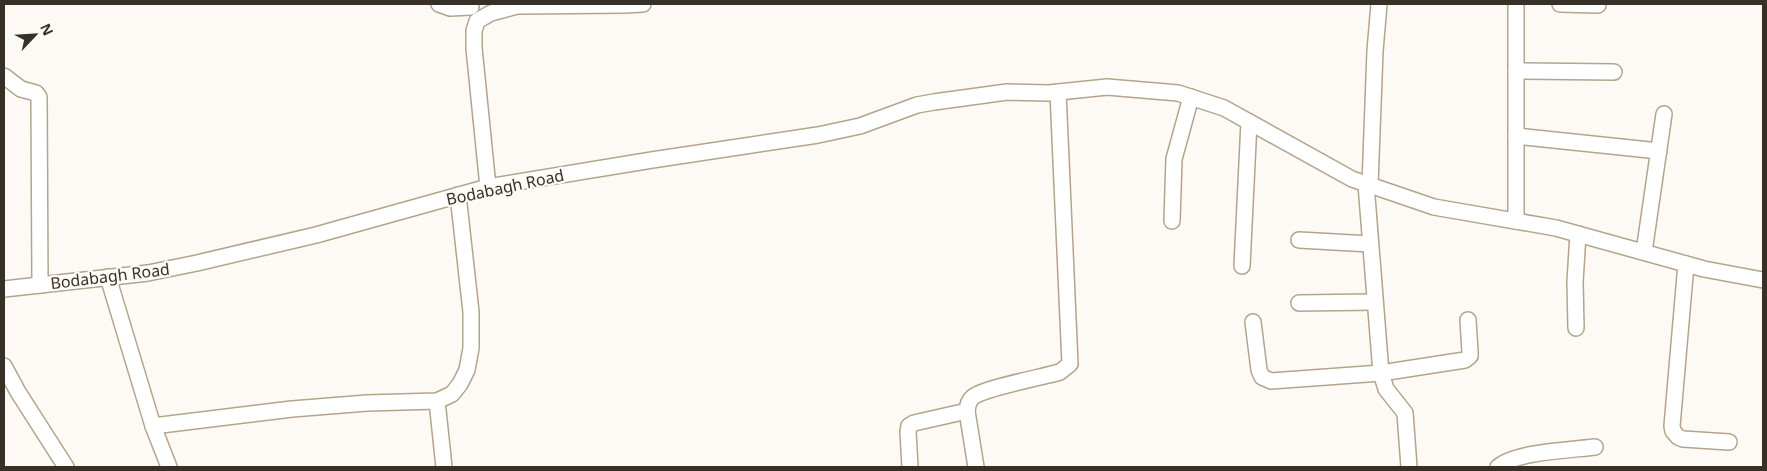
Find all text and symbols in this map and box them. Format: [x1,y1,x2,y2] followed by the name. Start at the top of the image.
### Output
[10,10,60,60] north arrow
[36,20,58,38] text: N
[444,164,566,210] street label: Bodabagh Road
[49,258,171,294] street label: Bodabagh Road

